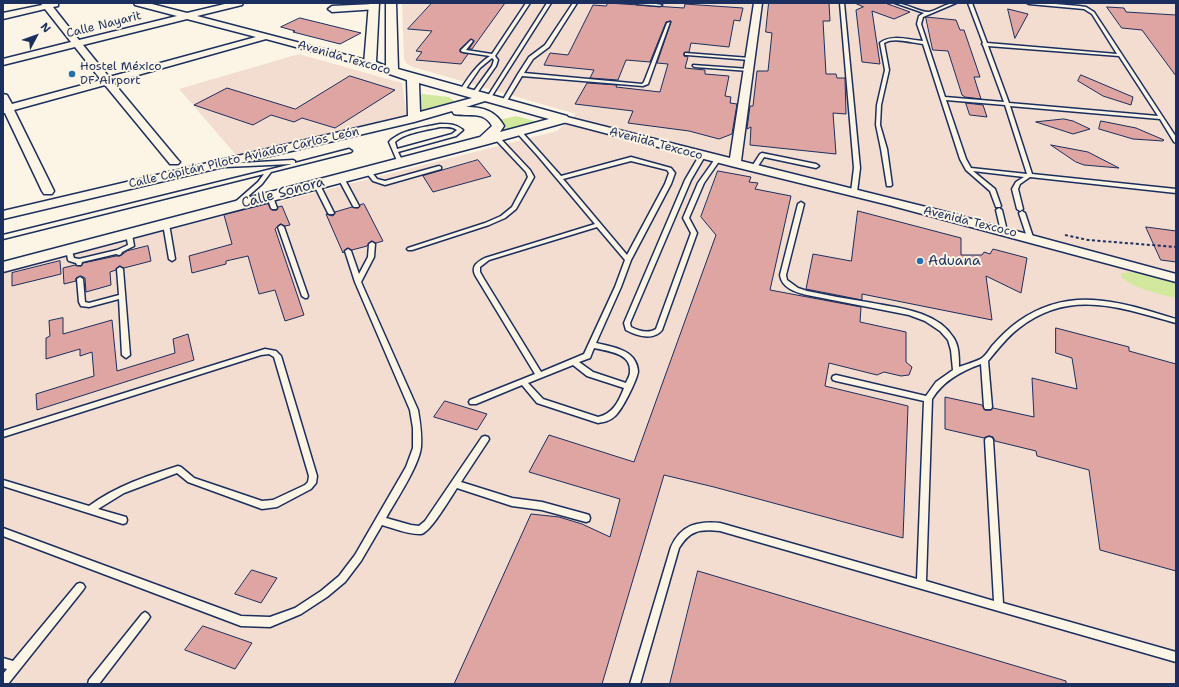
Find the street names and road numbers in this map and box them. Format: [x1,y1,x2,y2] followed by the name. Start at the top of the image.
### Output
[65,9,143,41] street label: Calle Nayarit
[296,38,392,78] street label: Avenida Texcoco
[127,124,361,192] street label: Calle Capitán Piloto Aviador Carlos León
[608,125,704,163] street label: Avenida Texcoco
[240,174,326,212] street label: Calle Sonora
[922,203,1018,241] street label: Avenida Texcoco

